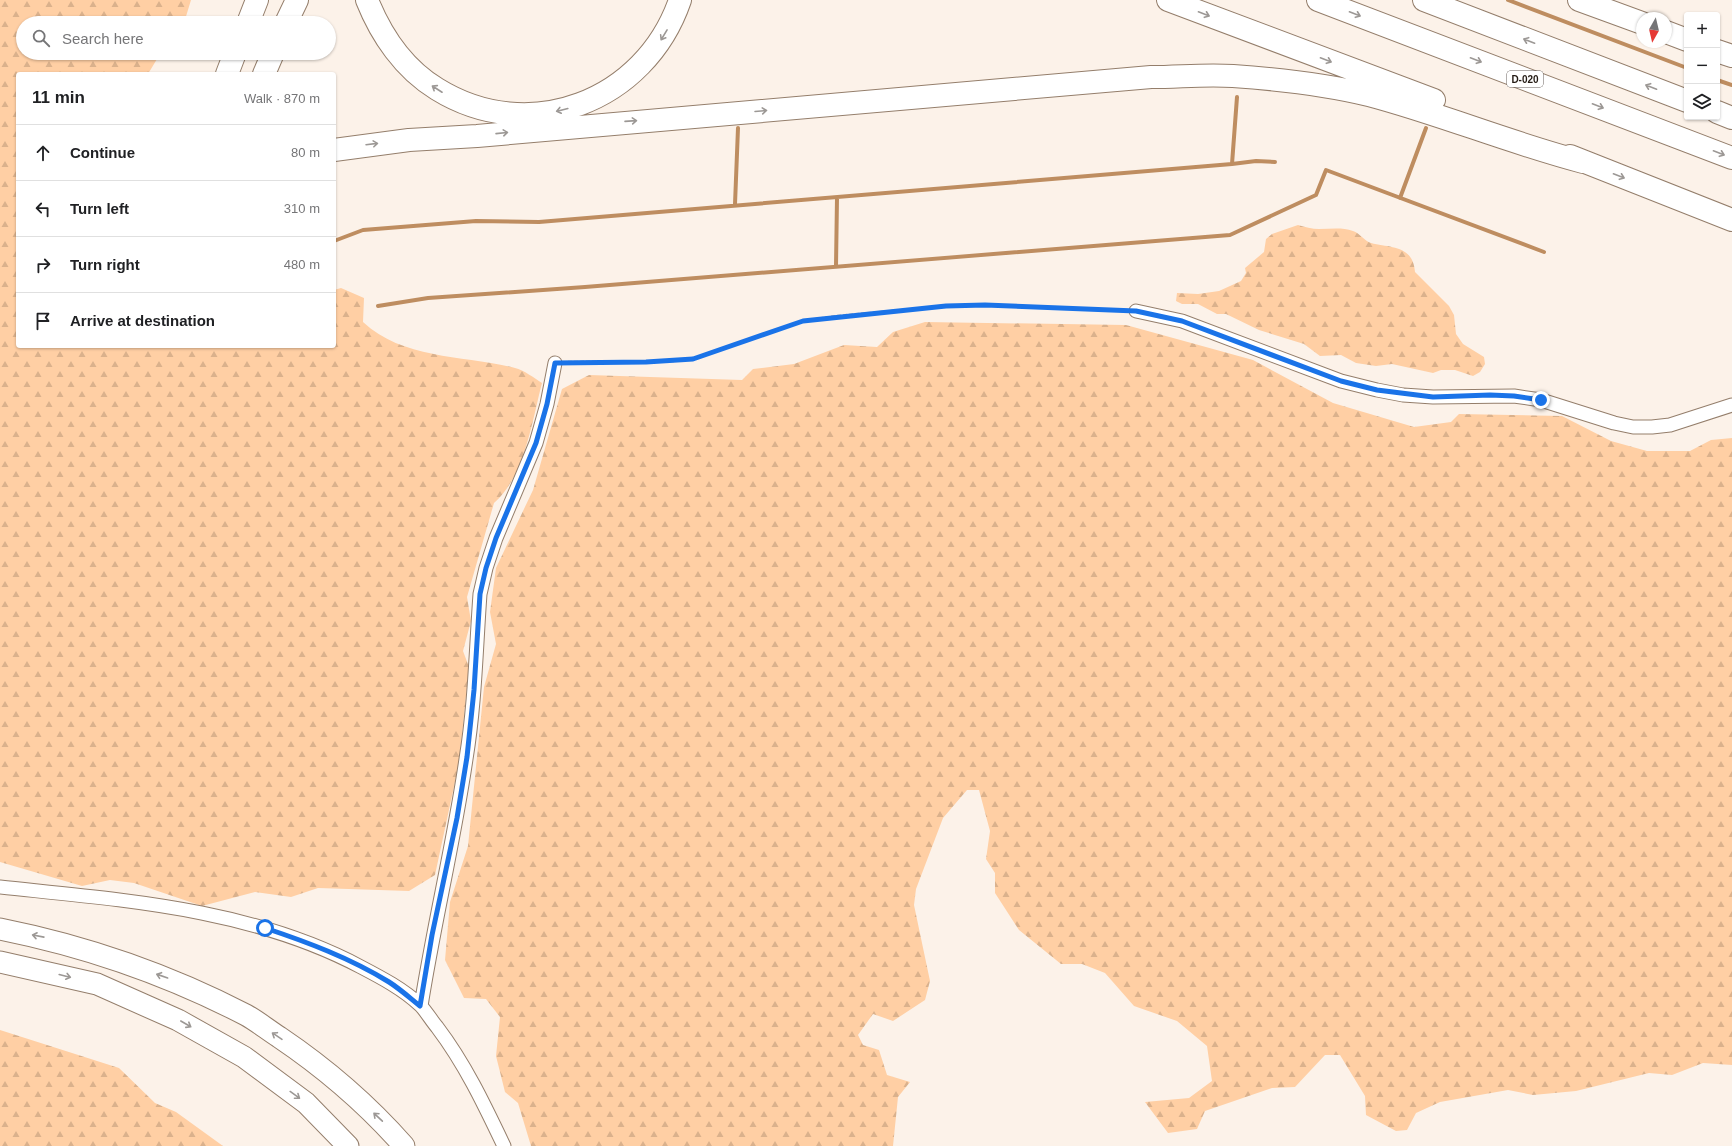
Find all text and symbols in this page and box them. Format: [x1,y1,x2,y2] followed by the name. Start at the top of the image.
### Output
[1198,10,1210,18] one-way arrow
[1348,10,1360,18] one-way arrow
[1636,12,1672,48] north arrow
[1684,12,1720,120] map controls
[1684,12,1720,48] button: +
[16,16,336,60] search box
[30,27,52,49] icon: search
[659,29,667,41] one-way arrow
[62,30,144,47] text: Search here
[1524,36,1536,44] one-way arrow
[1684,48,1720,84] button: −
[1319,56,1331,64] one-way arrow
[1470,57,1482,65] one-way arrow
[1507,71,1543,87] road number: D-020
[1645,83,1657,91] one-way arrow
[431,84,443,92] one-way arrow
[1684,84,1720,120] button: layers
[32,88,85,107] text: 11 min
[244,91,320,106] text: Walk · 870 m
[1591,103,1603,111] one-way arrow
[555,107,568,114] one-way arrow
[754,107,767,115] one-way arrow
[624,118,637,125] one-way arrow
[495,129,508,137] one-way arrow
[366,140,379,148] one-way arrow
[32,142,54,164] icon: ahead
[70,144,135,161] text: Continue
[291,145,320,160] text: 80 m
[1713,149,1725,157] one-way arrow
[1613,173,1625,181] one-way arrow
[32,198,54,220] icon: left
[70,200,129,217] text: Turn left
[284,201,320,216] text: 310 m
[32,254,54,276] icon: right
[70,256,140,273] text: Turn right
[284,257,320,272] text: 480 m
[32,310,54,332] icon: arrive
[70,312,215,329] text: Arrive at destination
[1532,391,1550,409] route end
[256,919,274,937] route start
[32,932,45,940] one-way arrow
[156,972,168,980] one-way arrow
[59,973,72,980] one-way arrow
[180,1021,192,1029] one-way arrow
[272,1032,283,1040] one-way arrow
[289,1090,300,1099] one-way arrow
[373,1113,383,1122] one-way arrow

